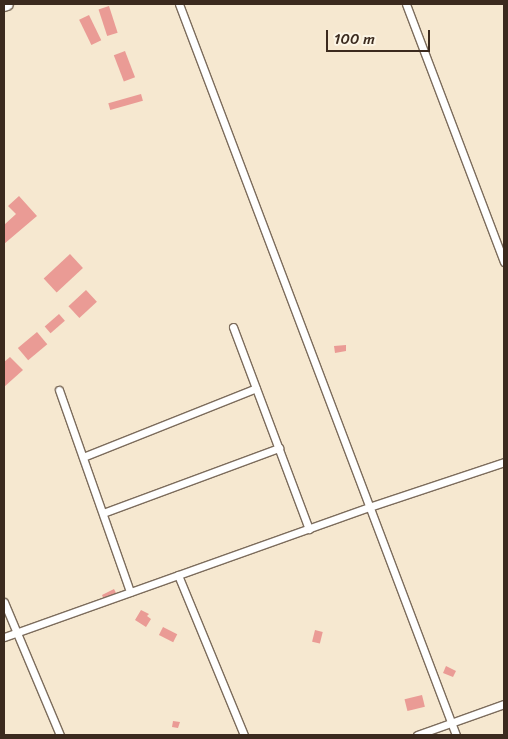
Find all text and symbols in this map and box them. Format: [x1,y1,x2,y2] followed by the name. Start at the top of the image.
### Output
[328,20,432,52] scale bar
[334,26,375,52] text: 100 m

